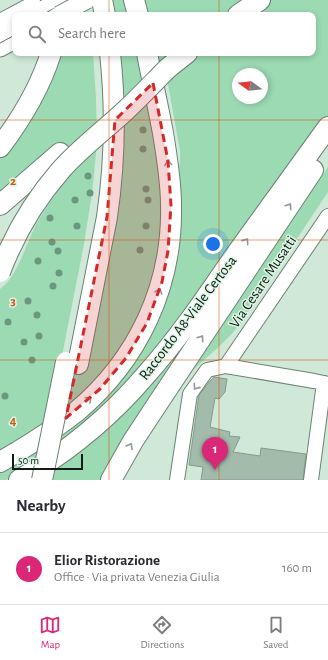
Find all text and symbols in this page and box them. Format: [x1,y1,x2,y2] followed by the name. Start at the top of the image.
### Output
[12,12,316,56] search box
[26,23,48,45] icon: search
[58,26,126,41] text: Search here
[232,68,268,104] north arrow
[164,160,173,166] one-way arrow
[10,175,16,188] text: 2
[284,203,292,210] one-way arrow
[227,233,299,331] street label: Via Cesare Musatti
[203,234,223,254] your location
[241,238,248,245] one-way arrow
[137,253,239,383] street label: Raccordo A8-Viale Certosa
[154,288,163,295] one-way arrow
[10,295,16,308] text: 3
[197,335,204,342] one-way arrow
[193,383,201,390] one-way arrow
[84,397,92,404] one-way arrow
[10,415,17,428] text: 4
[202,437,228,470] pin: 1
[126,443,133,450] one-way arrow
[12,452,83,471] scale bar
[18,455,39,466] text: 50 m
[16,497,66,514] text: Nearby
[54,553,160,568] text: Elior Ristorazione
[27,562,31,575] text: 1
[282,562,312,575] text: 160 m
[54,571,220,584] text: Office · Via privata Venezia Giulia
[39,614,61,651] tab: Map
[140,614,184,651] tab: Directions
[263,614,288,651] tab: Saved

